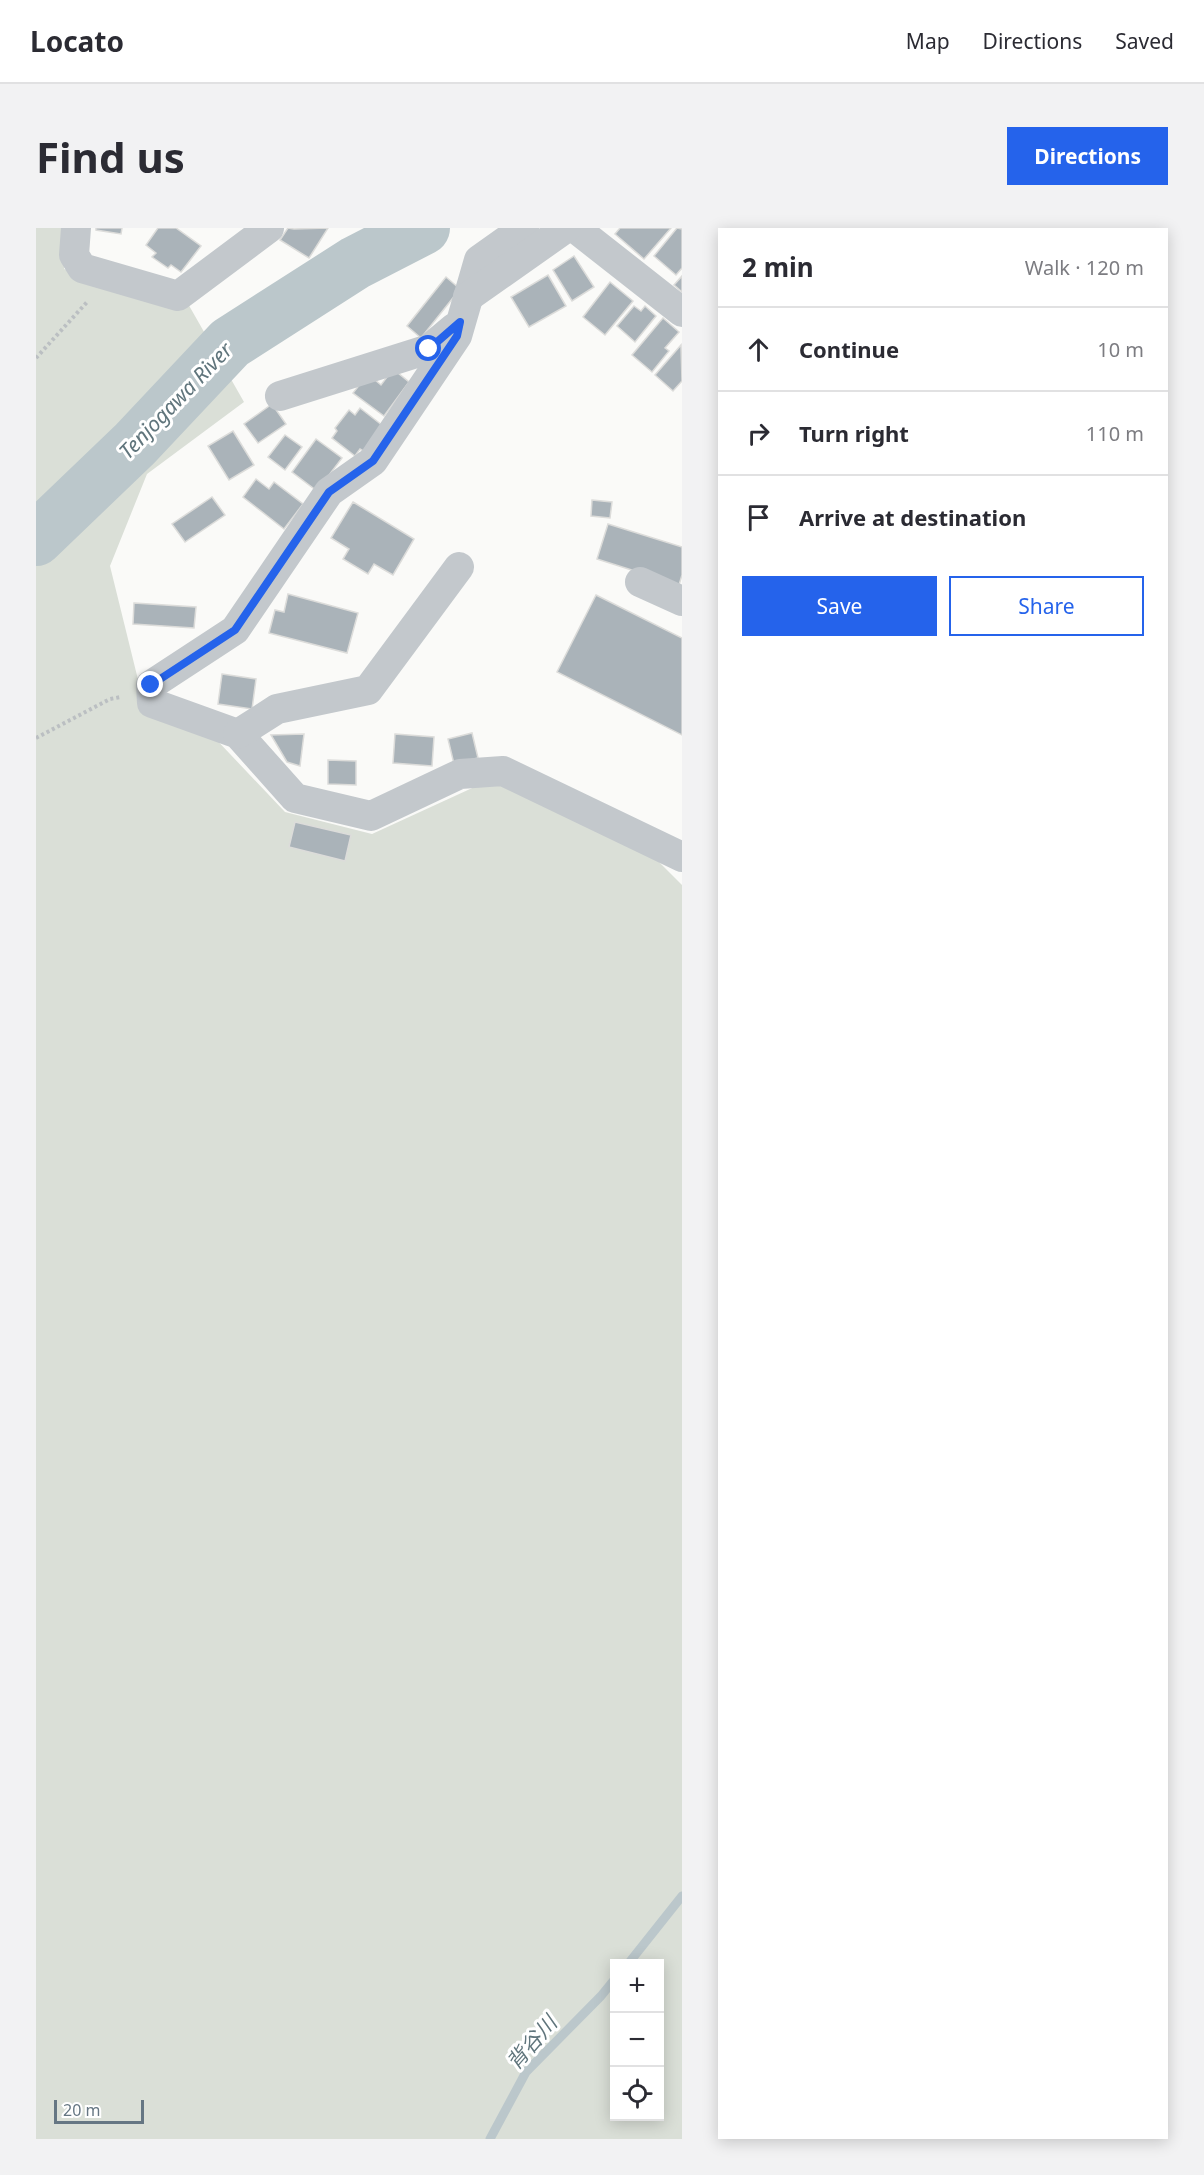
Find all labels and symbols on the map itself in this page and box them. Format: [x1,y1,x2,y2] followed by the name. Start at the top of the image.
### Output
[113,335,239,465] water label: Tenjogawa River
[415,335,441,361] route start
[137,671,163,697] route end
[500,2008,564,2075] water label: 背谷川
[54,2097,144,2124] scale bar

